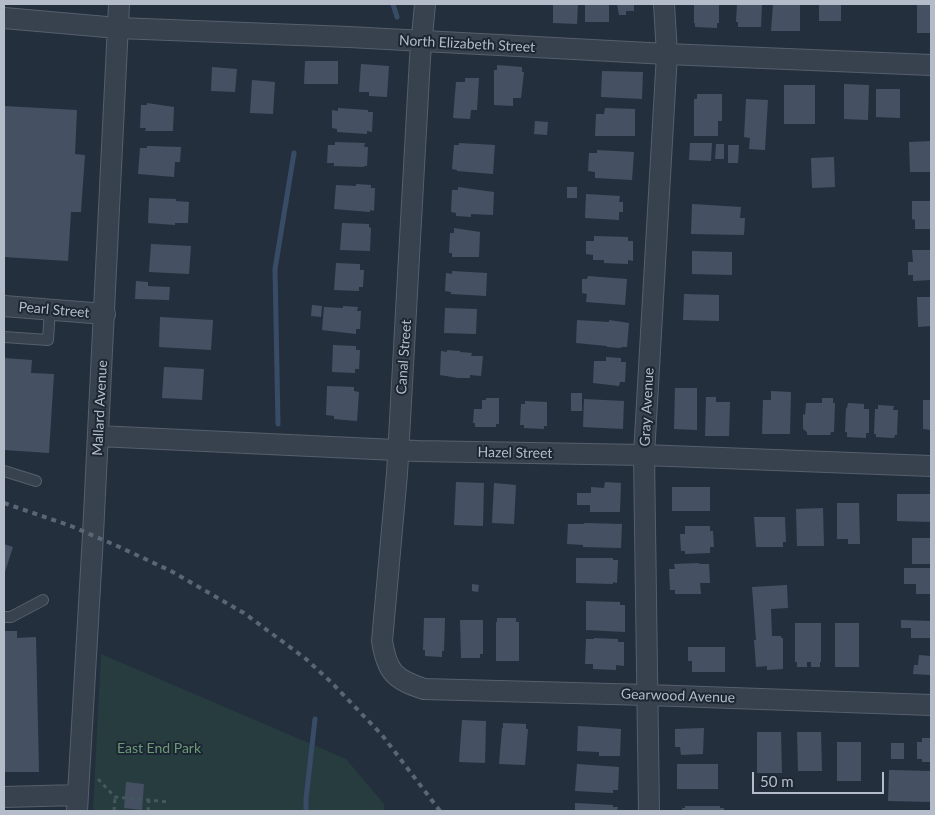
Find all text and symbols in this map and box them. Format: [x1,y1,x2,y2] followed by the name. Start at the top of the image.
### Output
[398,32,536,56] street label: North Elizabeth Street
[18,299,90,321] street label: Pearl Street
[393,319,415,395] street label: Canal Street
[89,360,111,456] street label: Mallard Avenue
[637,367,657,447] street label: Gray Avenue
[477,444,553,462] street label: Hazel Street
[621,686,735,706] street label: Gearwood Avenue
[117,740,201,756] park label: East End Park
[755,762,888,794] scale bar
[760,772,794,790] text: 50 m

